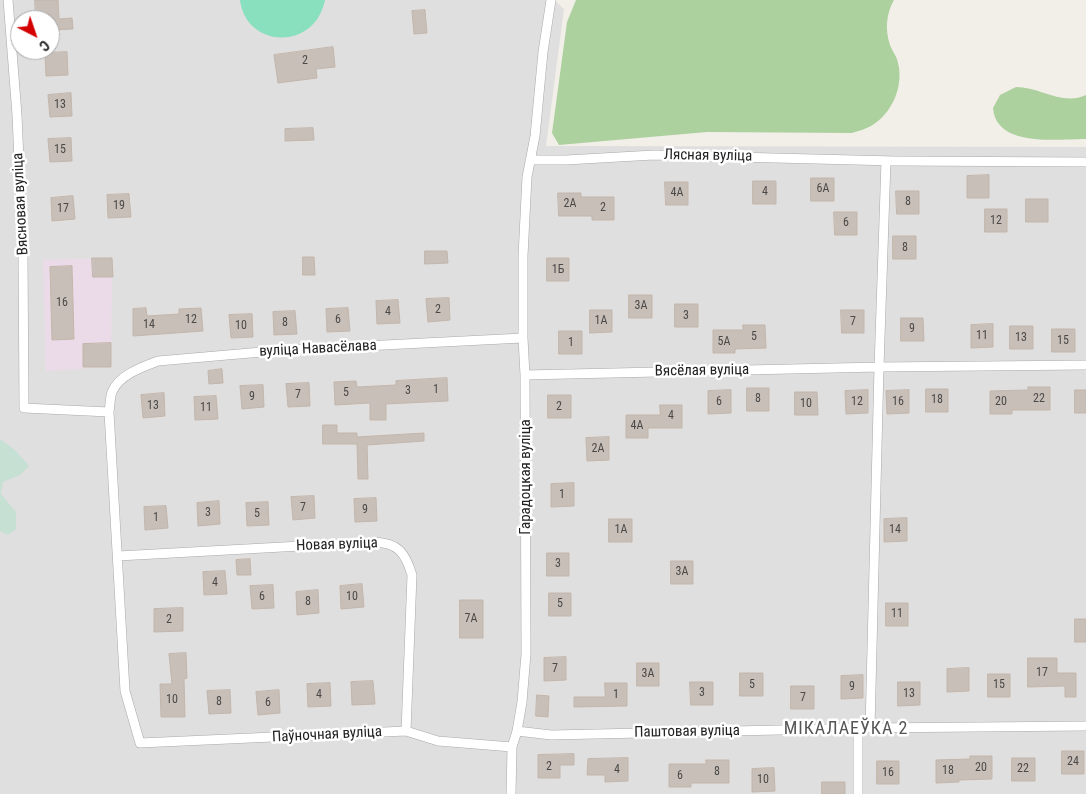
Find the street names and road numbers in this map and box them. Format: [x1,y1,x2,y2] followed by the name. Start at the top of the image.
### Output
[664,146,752,166] street label: Лясная вуліца
[9,152,33,256] street label: Вясновая вуліца
[259,337,377,361] street label: вуліца Навасёлава
[655,361,749,381] street label: Вясёлая вуліца
[517,419,535,535] street label: Гарадоцкая вуліца
[296,535,378,555] street label: Новая вуліца
[634,722,740,742] street label: Паштовая вуліца
[272,723,382,747] street label: Паўночная вуліца

